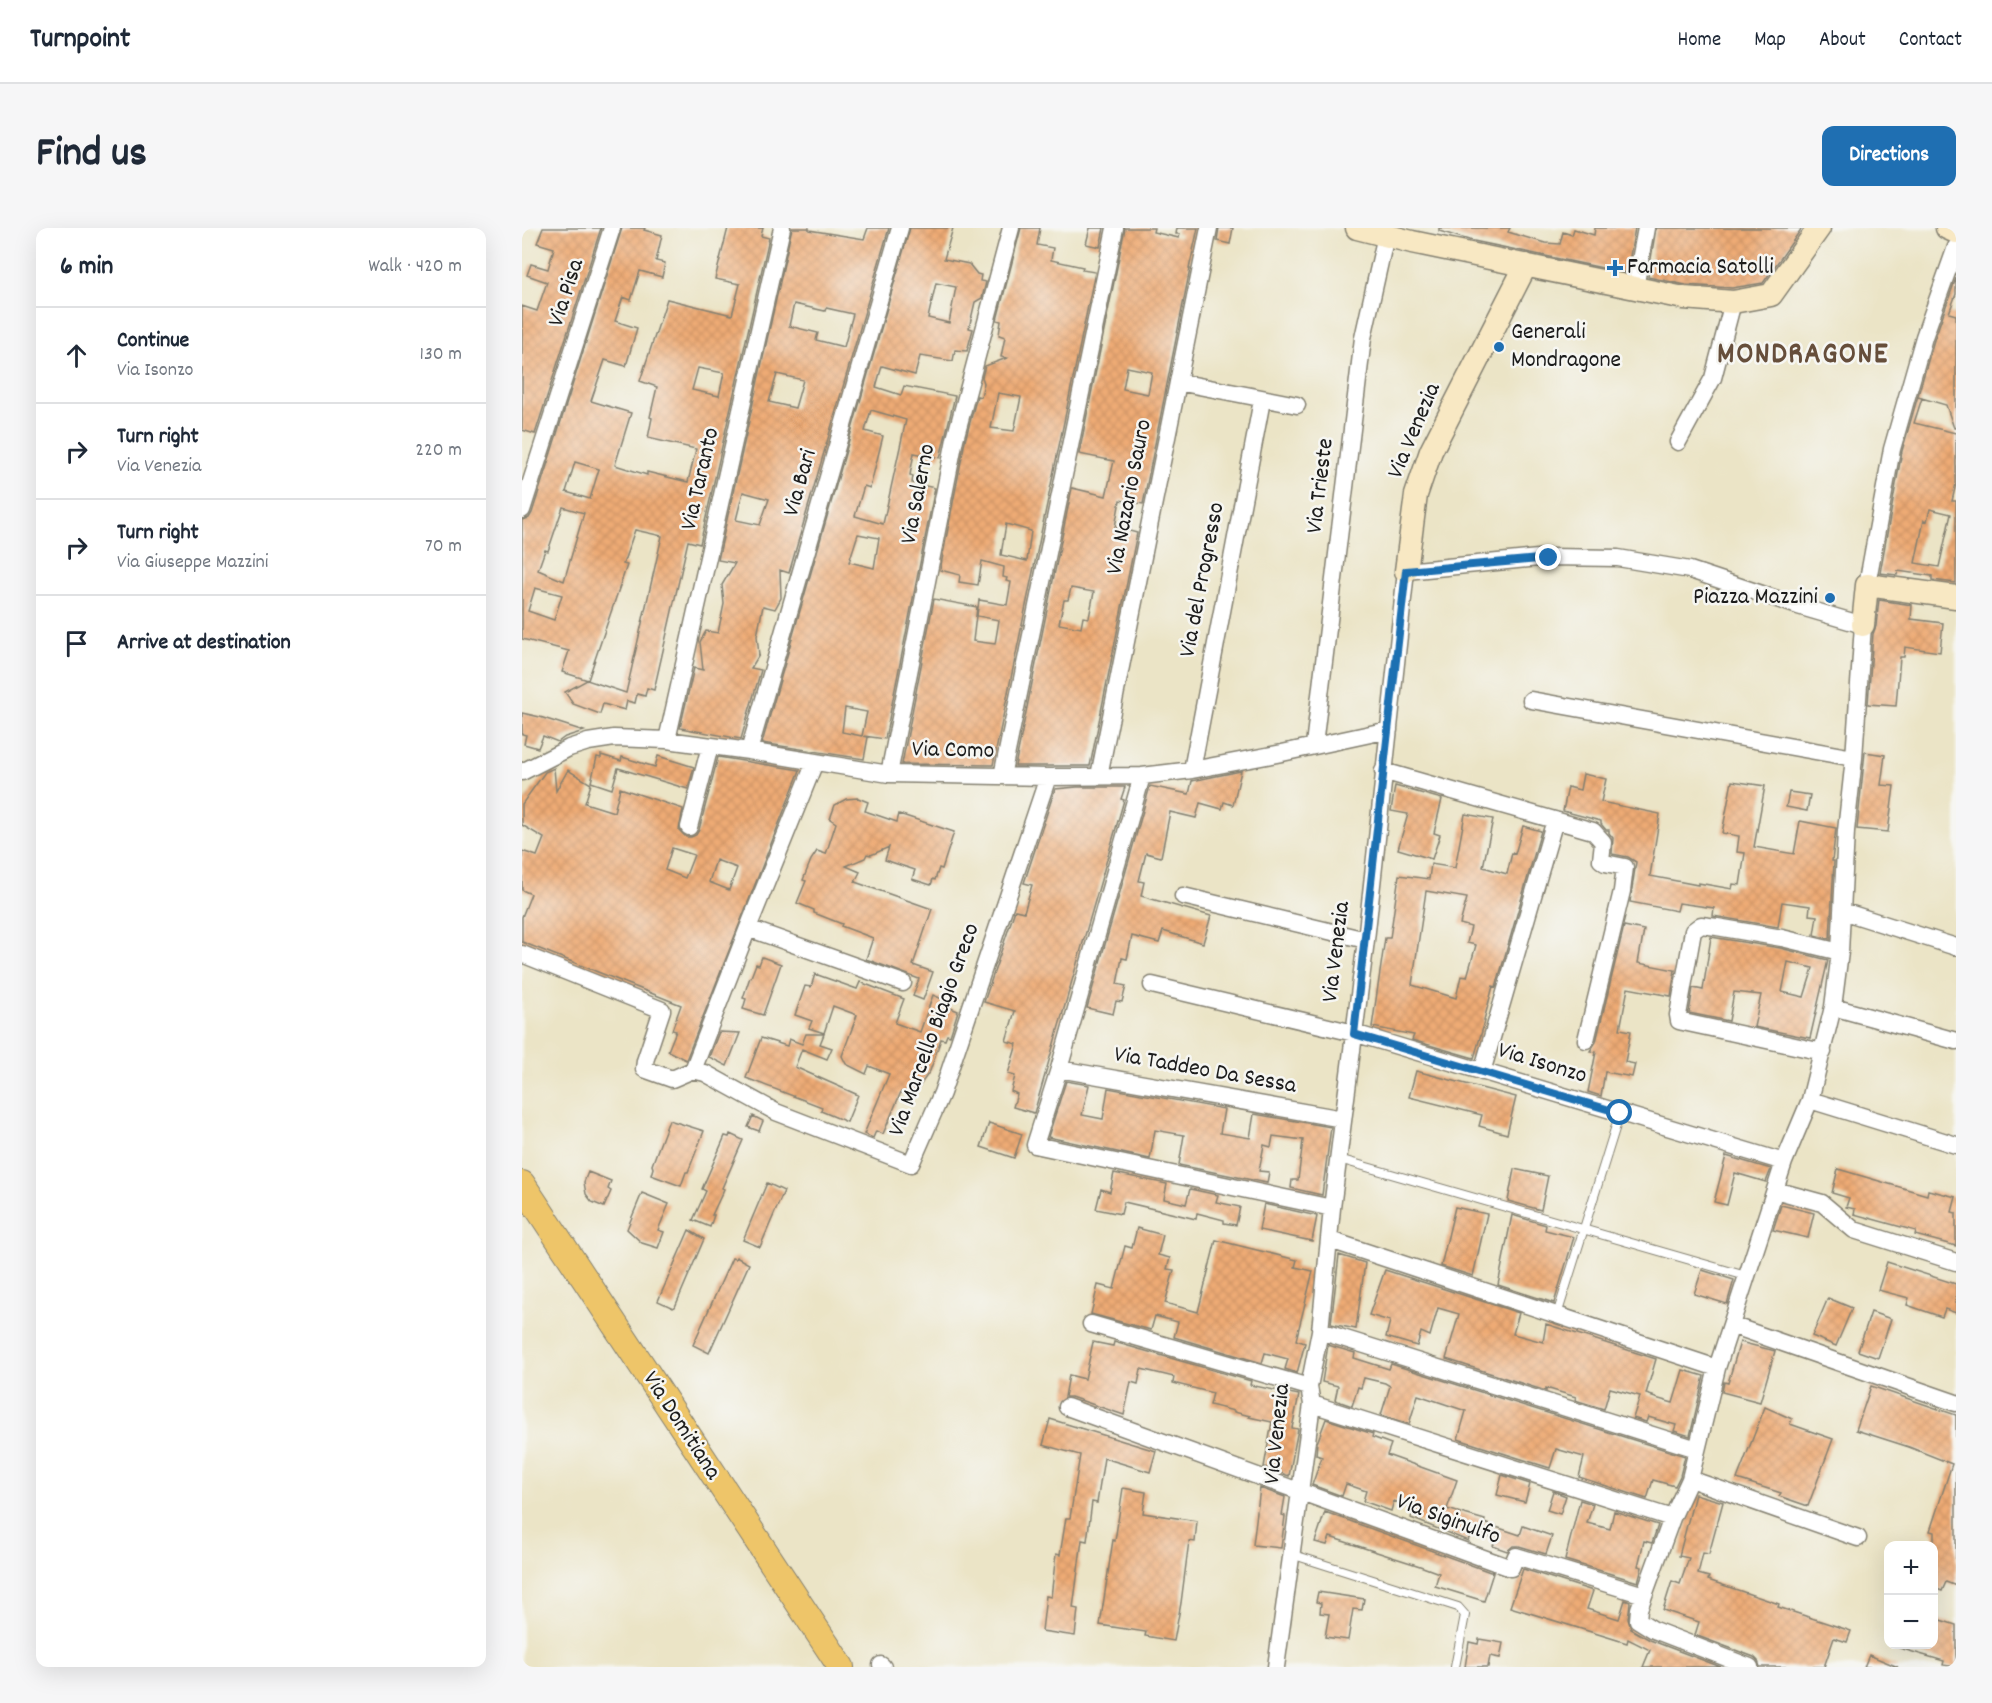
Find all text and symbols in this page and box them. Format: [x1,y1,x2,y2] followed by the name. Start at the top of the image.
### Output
[30,21,130,61] text: Turnpoint
[1677,26,1721,56] text: Home
[1754,26,1786,56] text: Map
[1819,26,1866,56] text: About
[1899,26,1962,56] text: Contact
[36,126,147,186] text: Find us
[1822,126,1956,186] button: Directions
[60,249,113,286] text: 6 min
[1627,251,1774,285] place label: Farmacia Satolli
[368,253,462,281] text: Walk · 420 m
[540,254,594,331] street label: Via Pisa
[1608,261,1622,275] marker: Farmacia Satolli
[1511,316,1621,378] place label: Generali Mondragone
[117,326,189,357] text: Continue
[1717,335,1889,378] district label: MONDRAGONE
[60,339,93,372] icon: ahead
[1492,340,1506,354] marker: Generali Mondragone
[420,341,462,369] text: 130 m
[117,357,194,385] text: Via Isonzo
[1380,377,1451,484] street label: Via Venezia
[1098,416,1162,578] street label: Via Nazario Sauro
[117,422,199,453] text: Turn right
[673,424,729,534] street label: Via Taranto
[60,435,93,468] icon: right
[1298,436,1344,536] street label: Via Trieste
[415,437,462,465] text: 220 m
[893,441,945,547] street label: Via Salerno
[775,445,827,521] street label: Via Bari
[117,453,201,481] text: Via Venezia
[1171,500,1235,660] street label: Via del Progresso
[117,518,199,549] text: Turn right
[60,531,93,564] icon: right
[425,533,462,561] text: 70 m
[1535,544,1561,570] route end
[117,549,269,577] text: Via Giuseppe Mazzini
[1693,581,1818,615] place label: Piazza Mazzini
[1823,591,1837,605] marker: Piazza Mazzini
[60,627,93,660] icon: arrive
[117,628,291,659] text: Arrive at destination
[912,733,994,769] street label: Via Como
[1314,899,1360,1004] street label: Via Venezia
[881,919,989,1141] street label: Via Marcello Biagio Greco
[1493,1034,1591,1094] street label: Via Isonzo
[1111,1038,1300,1104] street label: Via Taddeo Da Sessa
[1606,1099,1632,1125] route start
[633,1365,729,1488] street label: Via Domitiana
[1256,1381,1300,1486] street label: Via Venezia
[1391,1485,1505,1555] street label: Via Siginulfo
[1884,1541,1938,1649] map controls
[1884,1541,1938,1595] button: +
[1884,1595,1938,1649] button: −

